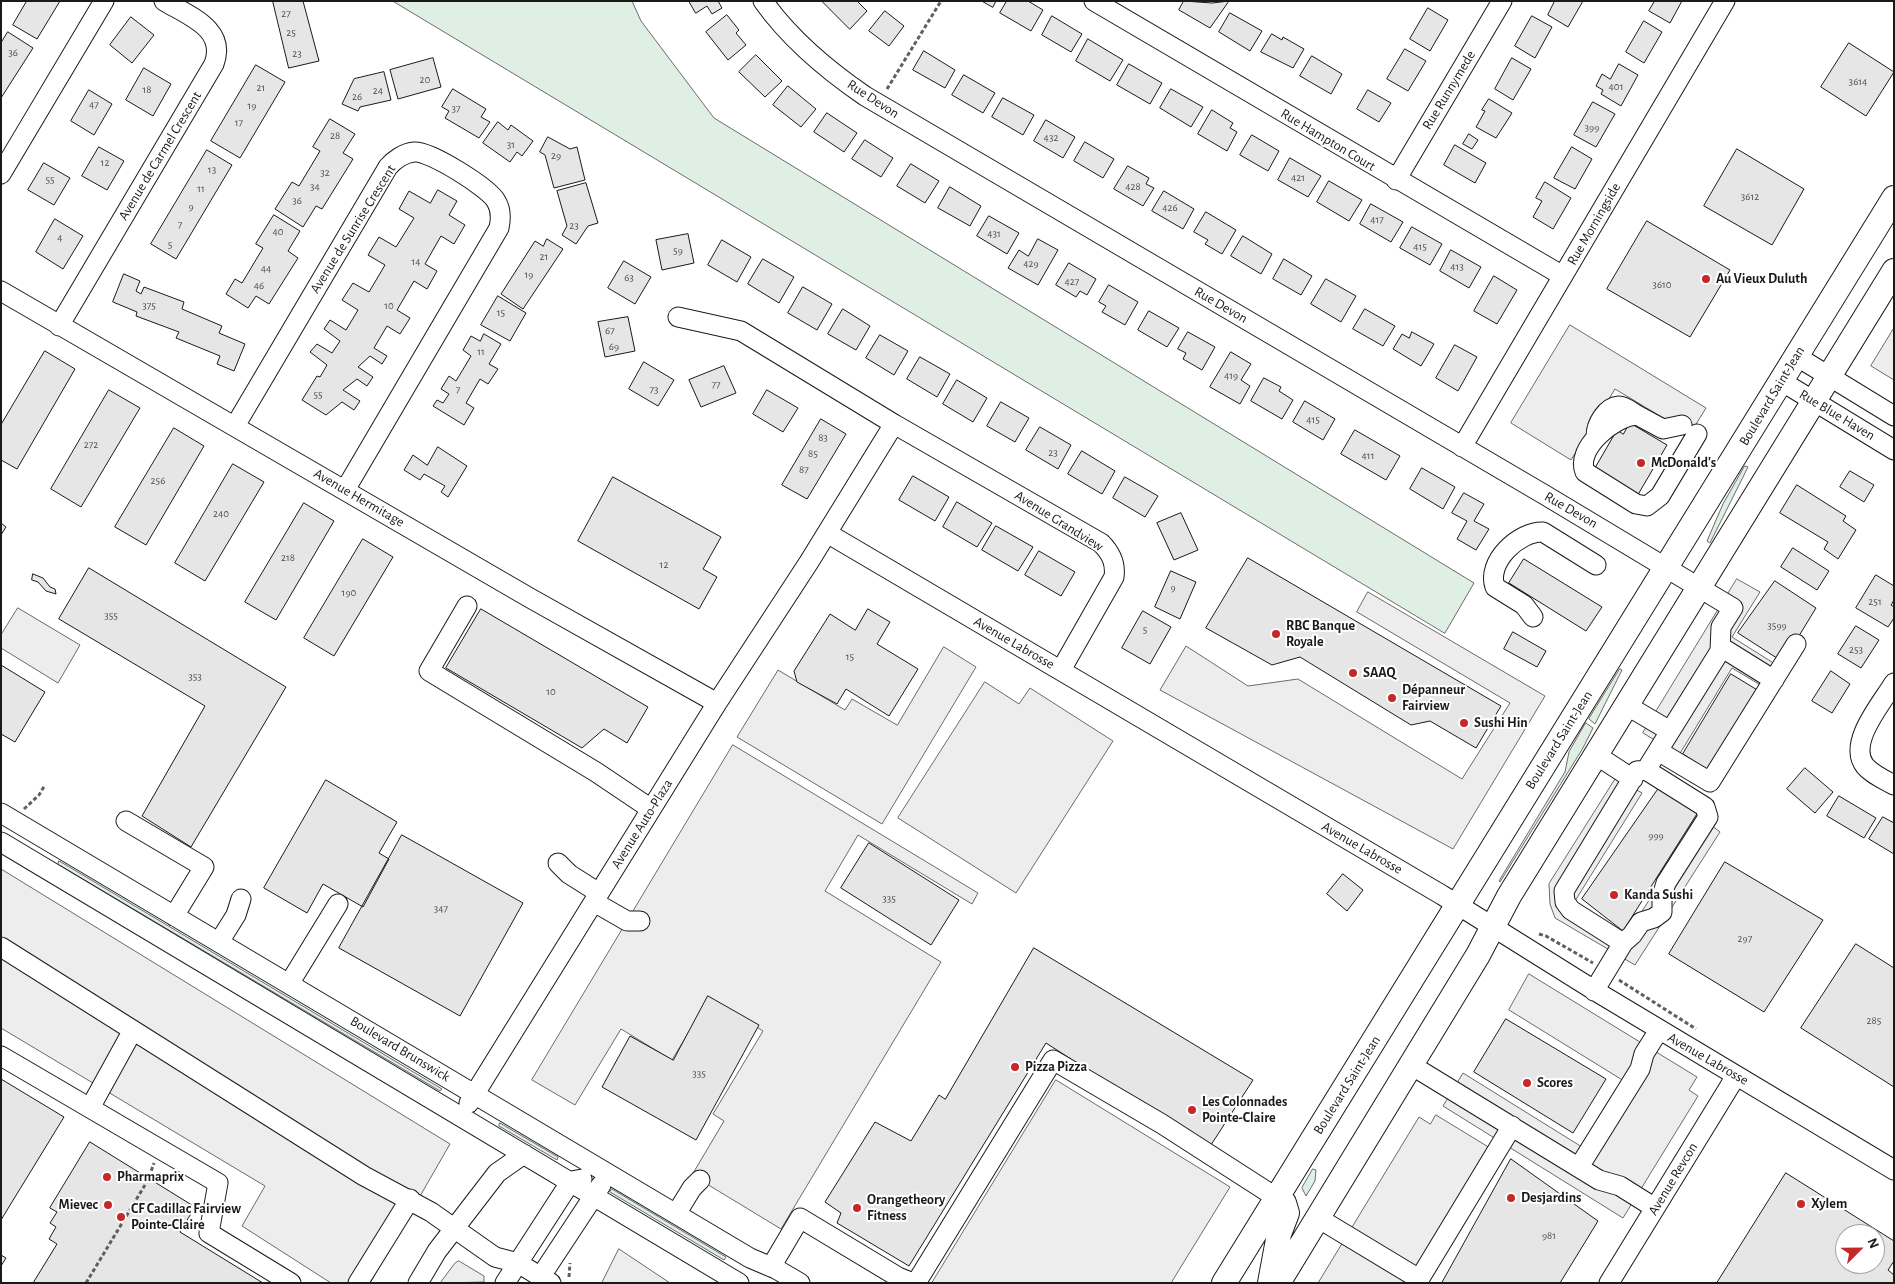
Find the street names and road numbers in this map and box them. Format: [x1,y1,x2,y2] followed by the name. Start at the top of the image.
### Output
[1419,47,1479,133] street label: Rue Runnymede
[844,76,902,122] street label: Rue Devon
[115,89,205,223] street label: Avenue de Carmel Crescent
[1278,105,1378,175] street label: Rue Hampton Court
[307,162,399,296] street label: Avenue de Sunrise Crescent
[1564,180,1624,268] street label: Rue Morningside
[1191,283,1251,327] street label: Rue Devon
[1736,343,1808,449] street label: Boulevard Saint-Jean
[1796,386,1878,444] street label: Rue Blue Haven
[311,465,407,531] street label: Avenue Hermitage
[1011,487,1107,555] street label: Avenue Grandview
[1541,488,1601,532] street label: Rue Devon
[971,613,1057,673] street label: Avenue Labrosse
[1522,688,1596,792] street label: Boulevard Saint-Jean
[608,776,676,872] street label: Avenue Auto-Plaza
[1319,818,1405,878] street label: Avenue Labrosse
[347,1013,453,1085] street label: Boulevard Brunswick
[1665,1029,1751,1089] street label: Avenue Labrosse
[1310,1033,1384,1137] street label: Boulevard Saint-Jean
[1645,1140,1701,1218] street label: Avenue Revcon

